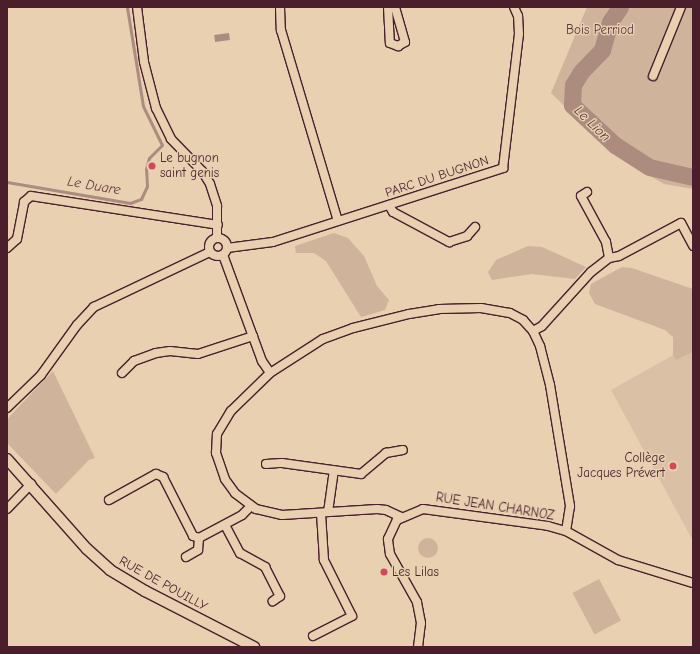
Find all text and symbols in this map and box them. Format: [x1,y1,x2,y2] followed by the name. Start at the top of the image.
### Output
[566,22,634,38] park label: Bois Perriod
[570,103,614,145] water label: Le Lion
[160,151,219,182] place label: Le bugnon saint genis
[383,153,491,201] street label: PARC DU BUGNON
[147,161,157,171] marker: Le bugnon saint genis
[66,173,122,199] water label: Le Duare
[577,451,665,482] place label: Collège Jacques Prévert
[668,461,678,471] marker: Collège Jacques Prévert
[435,490,555,524] street label: RUE JEAN CHARNOZ
[116,553,210,615] street label: RUE DE POUILLY
[392,564,439,580] place label: Les Lilas
[379,567,389,577] marker: Les Lilas

